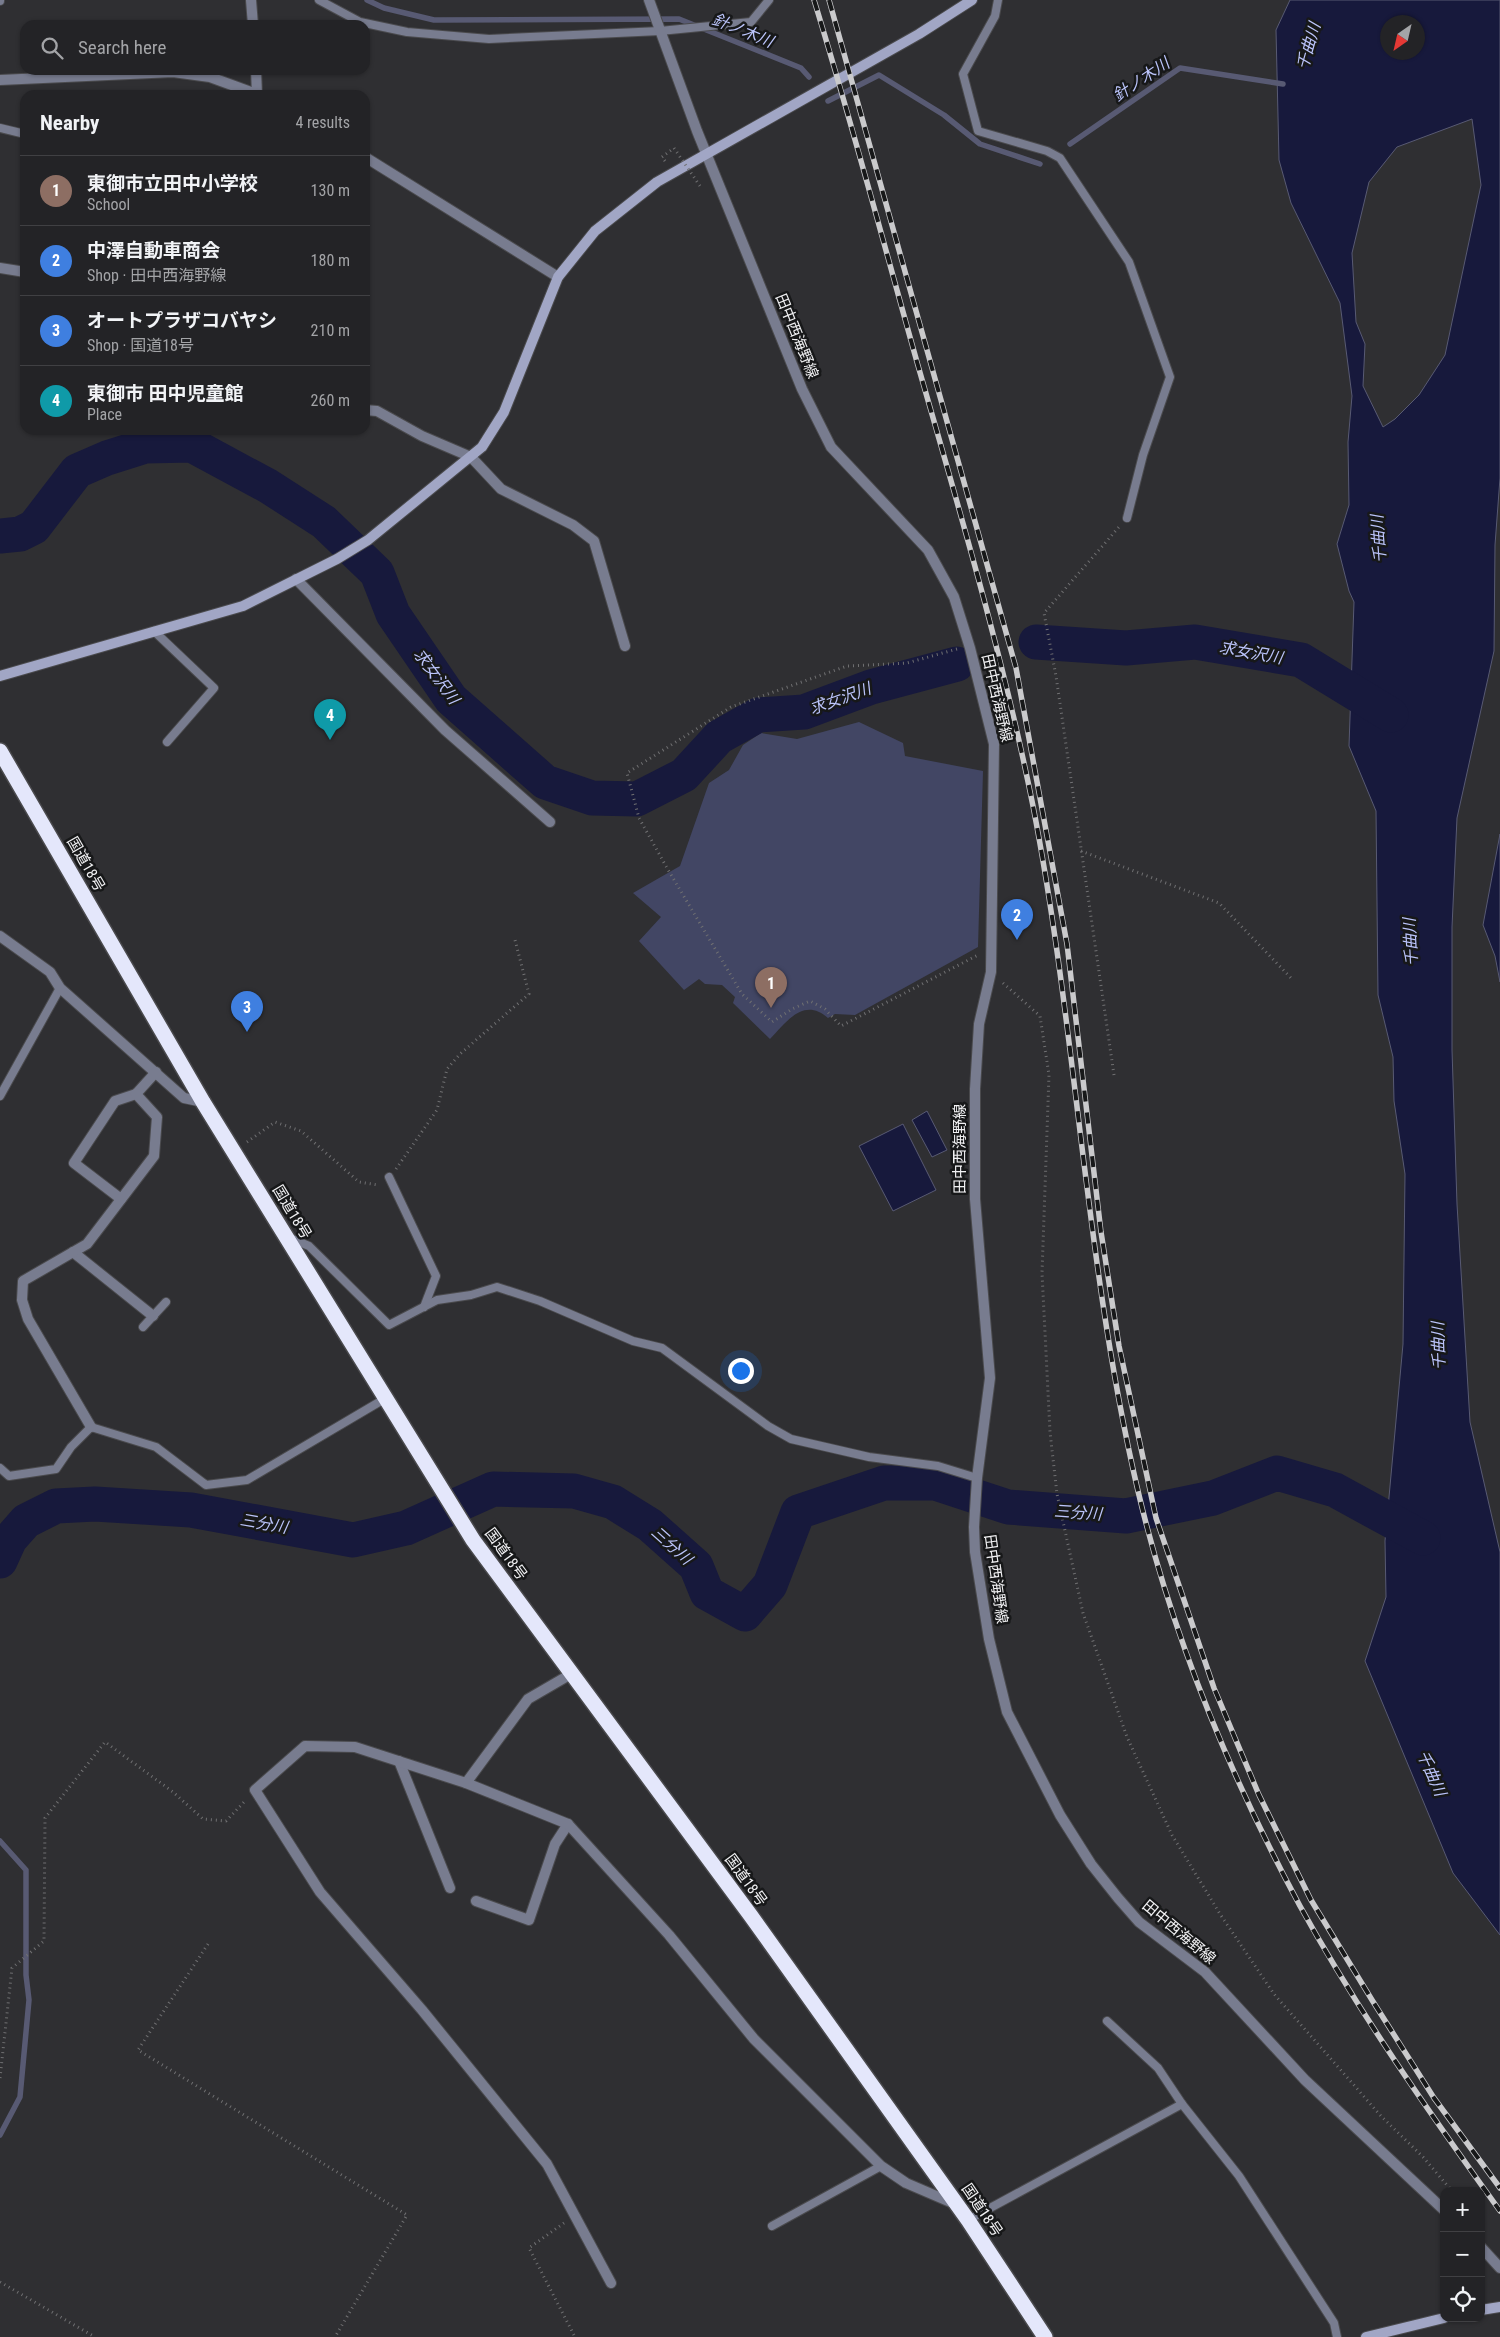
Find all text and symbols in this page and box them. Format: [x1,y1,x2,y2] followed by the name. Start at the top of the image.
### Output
[710,10,778,52] water label: 針ノ木川
[1380,15,1425,60] north arrow
[1293,19,1325,72] water label: 千曲川
[20,20,370,75] search box
[38,34,66,62] icon: search
[78,36,166,59] text: Search here
[1109,53,1175,105] water label: 針ノ木川
[40,111,99,135] text: Nearby
[295,113,350,132] text: 4 results
[87,172,258,195] text: 東御市立田中小学校
[52,181,60,200] text: 1
[311,181,350,200] text: 130 m
[87,195,130,214] text: School
[87,239,220,262] text: 中澤自動車商会
[52,251,60,270] text: 2
[311,251,350,270] text: 180 m
[87,266,226,285] text: Shop · 田中西海野線
[772,291,822,381] street label: 田中西海野線
[87,309,277,332] text: オートプラザコバヤシ
[52,321,60,340] text: 3
[311,321,350,340] text: 210 m
[87,336,194,355] text: Shop · 国道18号
[87,382,243,405] text: 東御市 田中児童館
[52,391,60,410] text: 4
[311,391,350,410] text: 260 m
[87,405,122,424] text: Place
[1367,512,1390,564] water label: 千曲川
[1218,638,1286,668] water label: 求女沢川
[410,645,465,709] water label: 求女沢川
[978,652,1016,744] street label: 田中西海野線
[807,678,875,718] water label: 求女沢川
[314,699,346,740] pin: 4
[63,834,109,894] street label: 国道18号
[1001,899,1033,940] pin: 2
[1400,916,1421,966] water label: 千曲川
[755,967,787,1008] pin: 1
[231,991,263,1032] pin: 3
[951,1104,969,1194] street label: 田中西海野線
[269,1182,315,1242] street label: 国道18号
[1428,1320,1449,1370] water label: 千曲川
[728,1358,754,1384] your location
[1053,1501,1105,1524] water label: 三分川
[239,1510,291,1537] water label: 三分川
[647,1522,697,1570] water label: 三分川
[481,1525,531,1583] street label: 国道18号
[981,1533,1011,1625] street label: 田中西海野線
[1413,1747,1451,1801] water label: 千曲川
[721,1851,771,1909] street label: 国道18号
[1139,1896,1219,1968] street label: 田中西海野線
[958,2180,1006,2240] street label: 国道18号
[1440,2187,1485,2322] map controls
[1440,2187,1485,2232] button: +
[1440,2232,1485,2277] button: −
[1440,2277,1485,2322] button: locate

